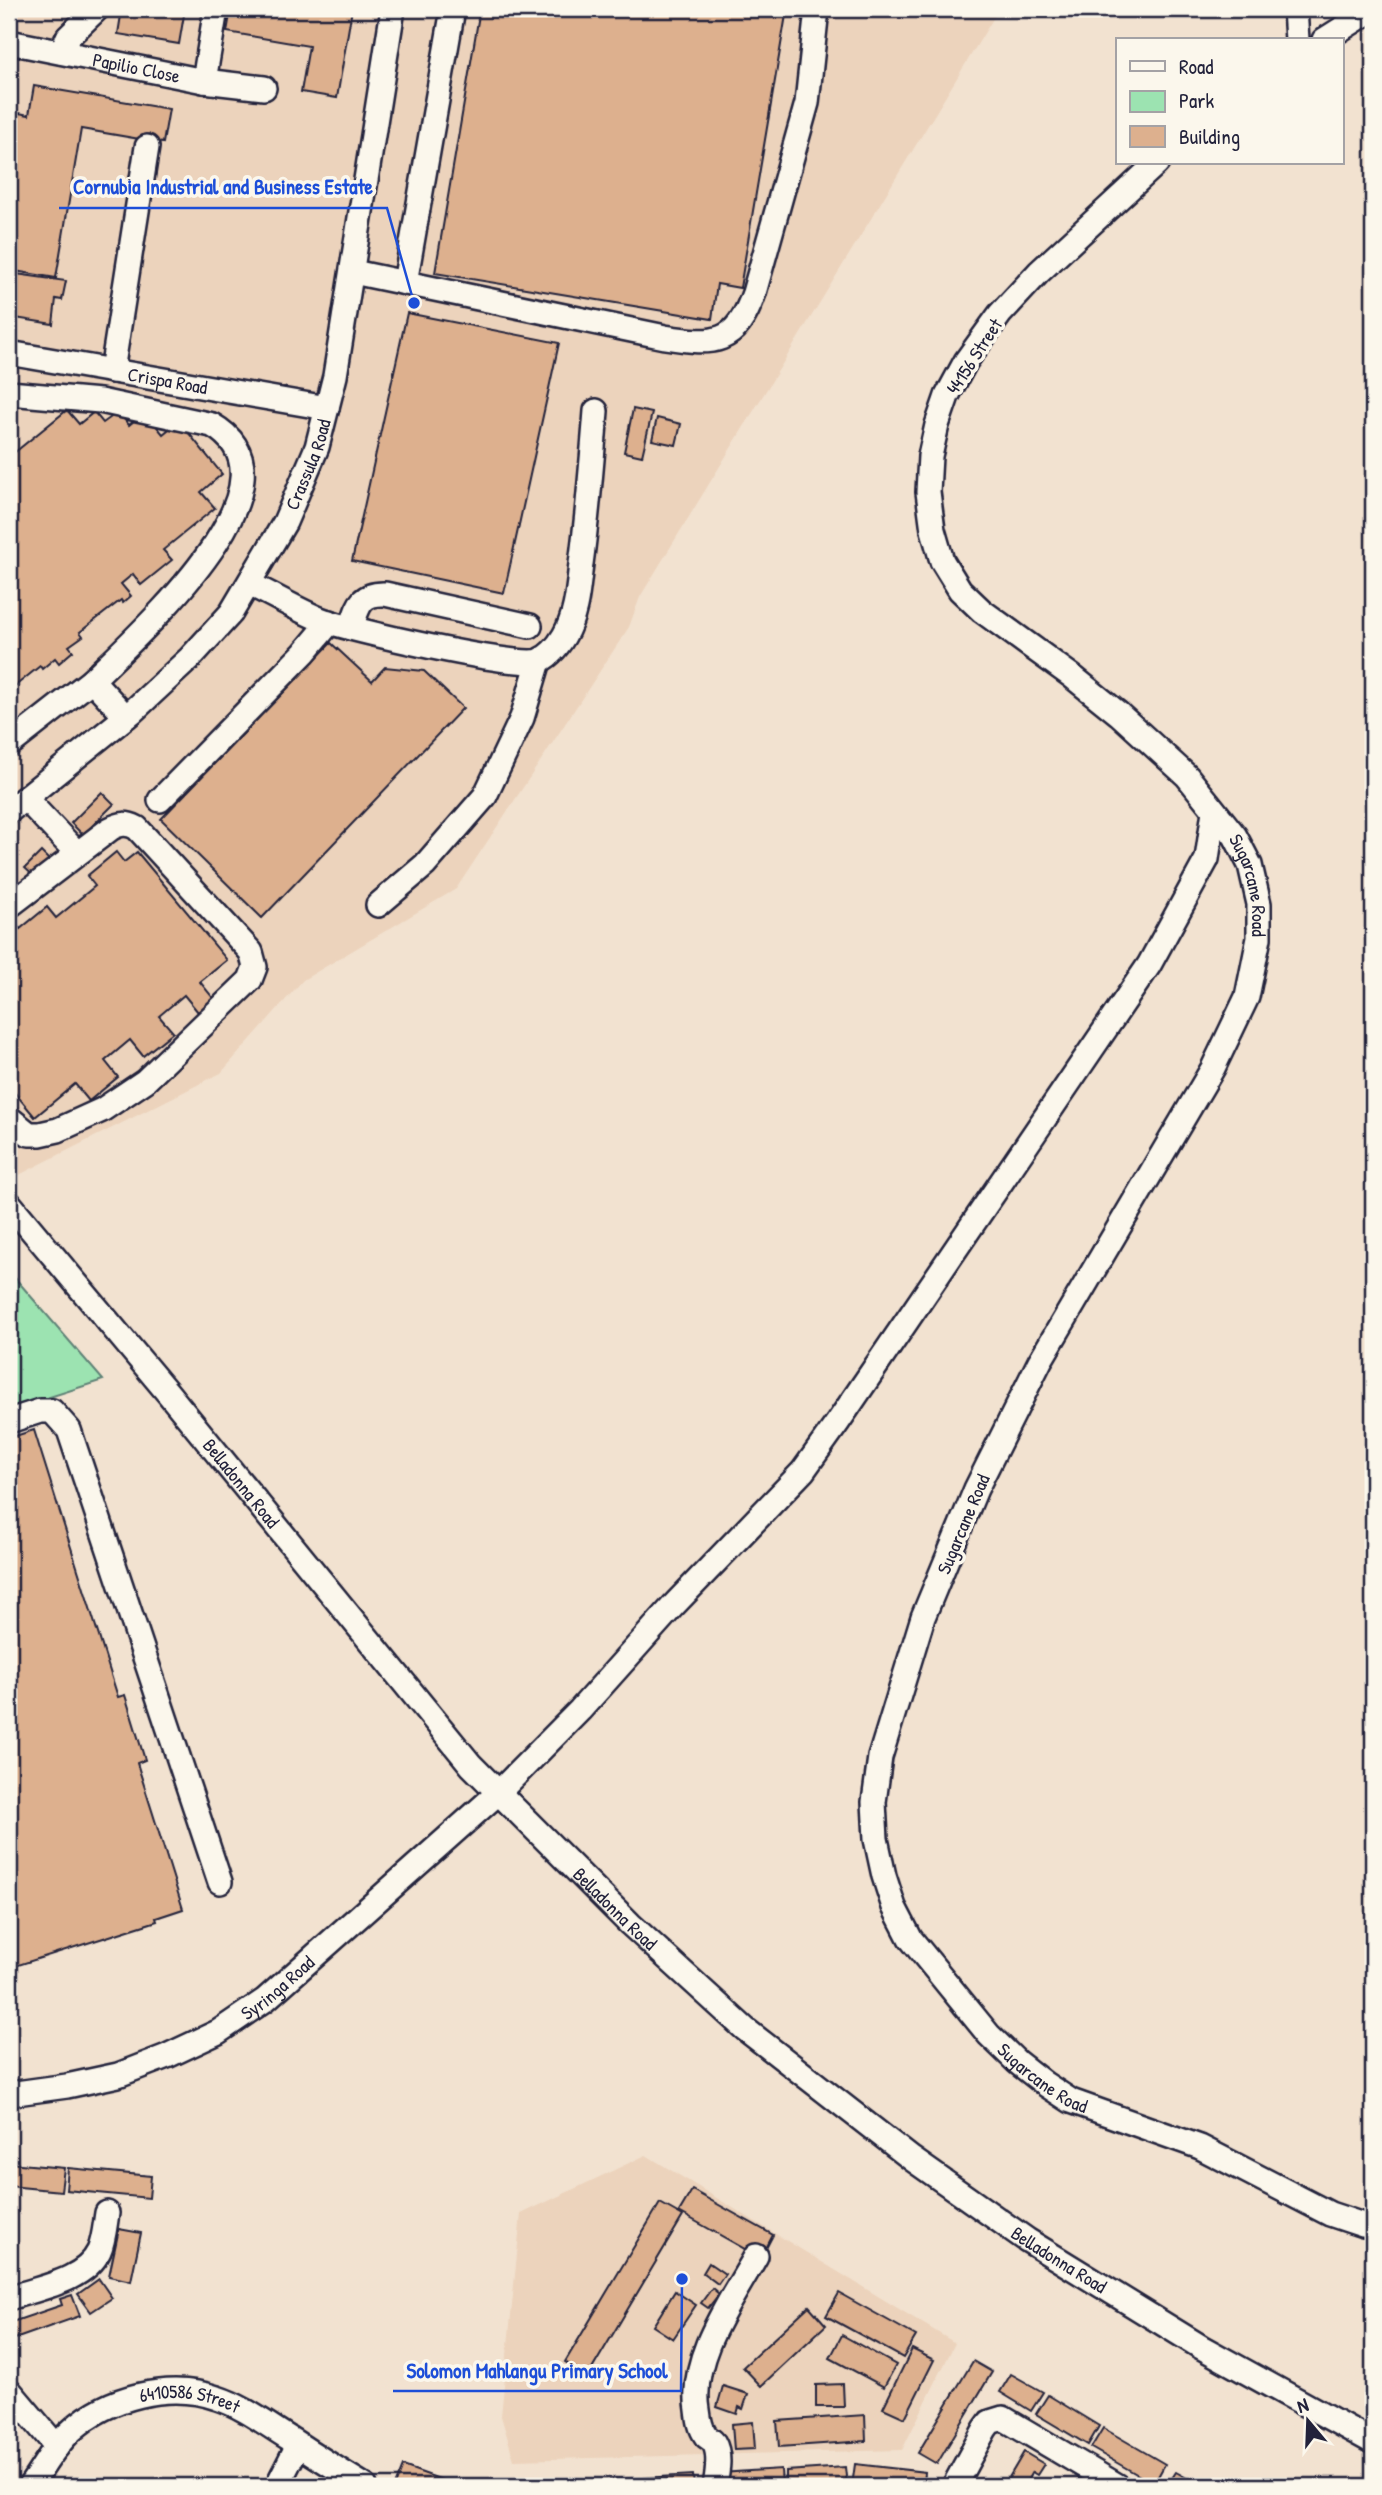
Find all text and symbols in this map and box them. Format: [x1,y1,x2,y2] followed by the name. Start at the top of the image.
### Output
[1116,38,1344,164] legend
[91,46,183,89] street label: Papilio Close
[1179,52,1213,81] text: Road
[1179,86,1214,115] text: Park
[1179,122,1240,151] text: Building
[59,166,387,208] callout: Cornubia Industrial and Business Estate
[73,172,374,201] text: Cornubia Industrial and Business Estate
[940,313,1008,399] street label: 44156 Street
[126,361,210,400] street label: Crispa Road
[279,416,337,514] street label: Crassula Road
[1223,829,1272,937] street label: Sugarcane Road
[197,1433,286,1534] street label: Belladonna Road
[930,1470,996,1578] street label: Sugarcane Road
[567,1861,663,1956] street label: Belladonna Road
[236,1949,320,2026] street label: Syringa Road
[992,2037,1092,2119] street label: Sugarcane Road
[1006,2220,1112,2299] street label: Belladonna Road
[393,2349,681,2391] callout: Solomon Mahlangu Primary School
[407,2356,668,2386] text: Solomon Mahlangu Primary School
[137,2378,245,2419] street label: 6410586 Street
[1274,2386,1344,2456] north arrow
[1293,2391,1311,2419] text: N

